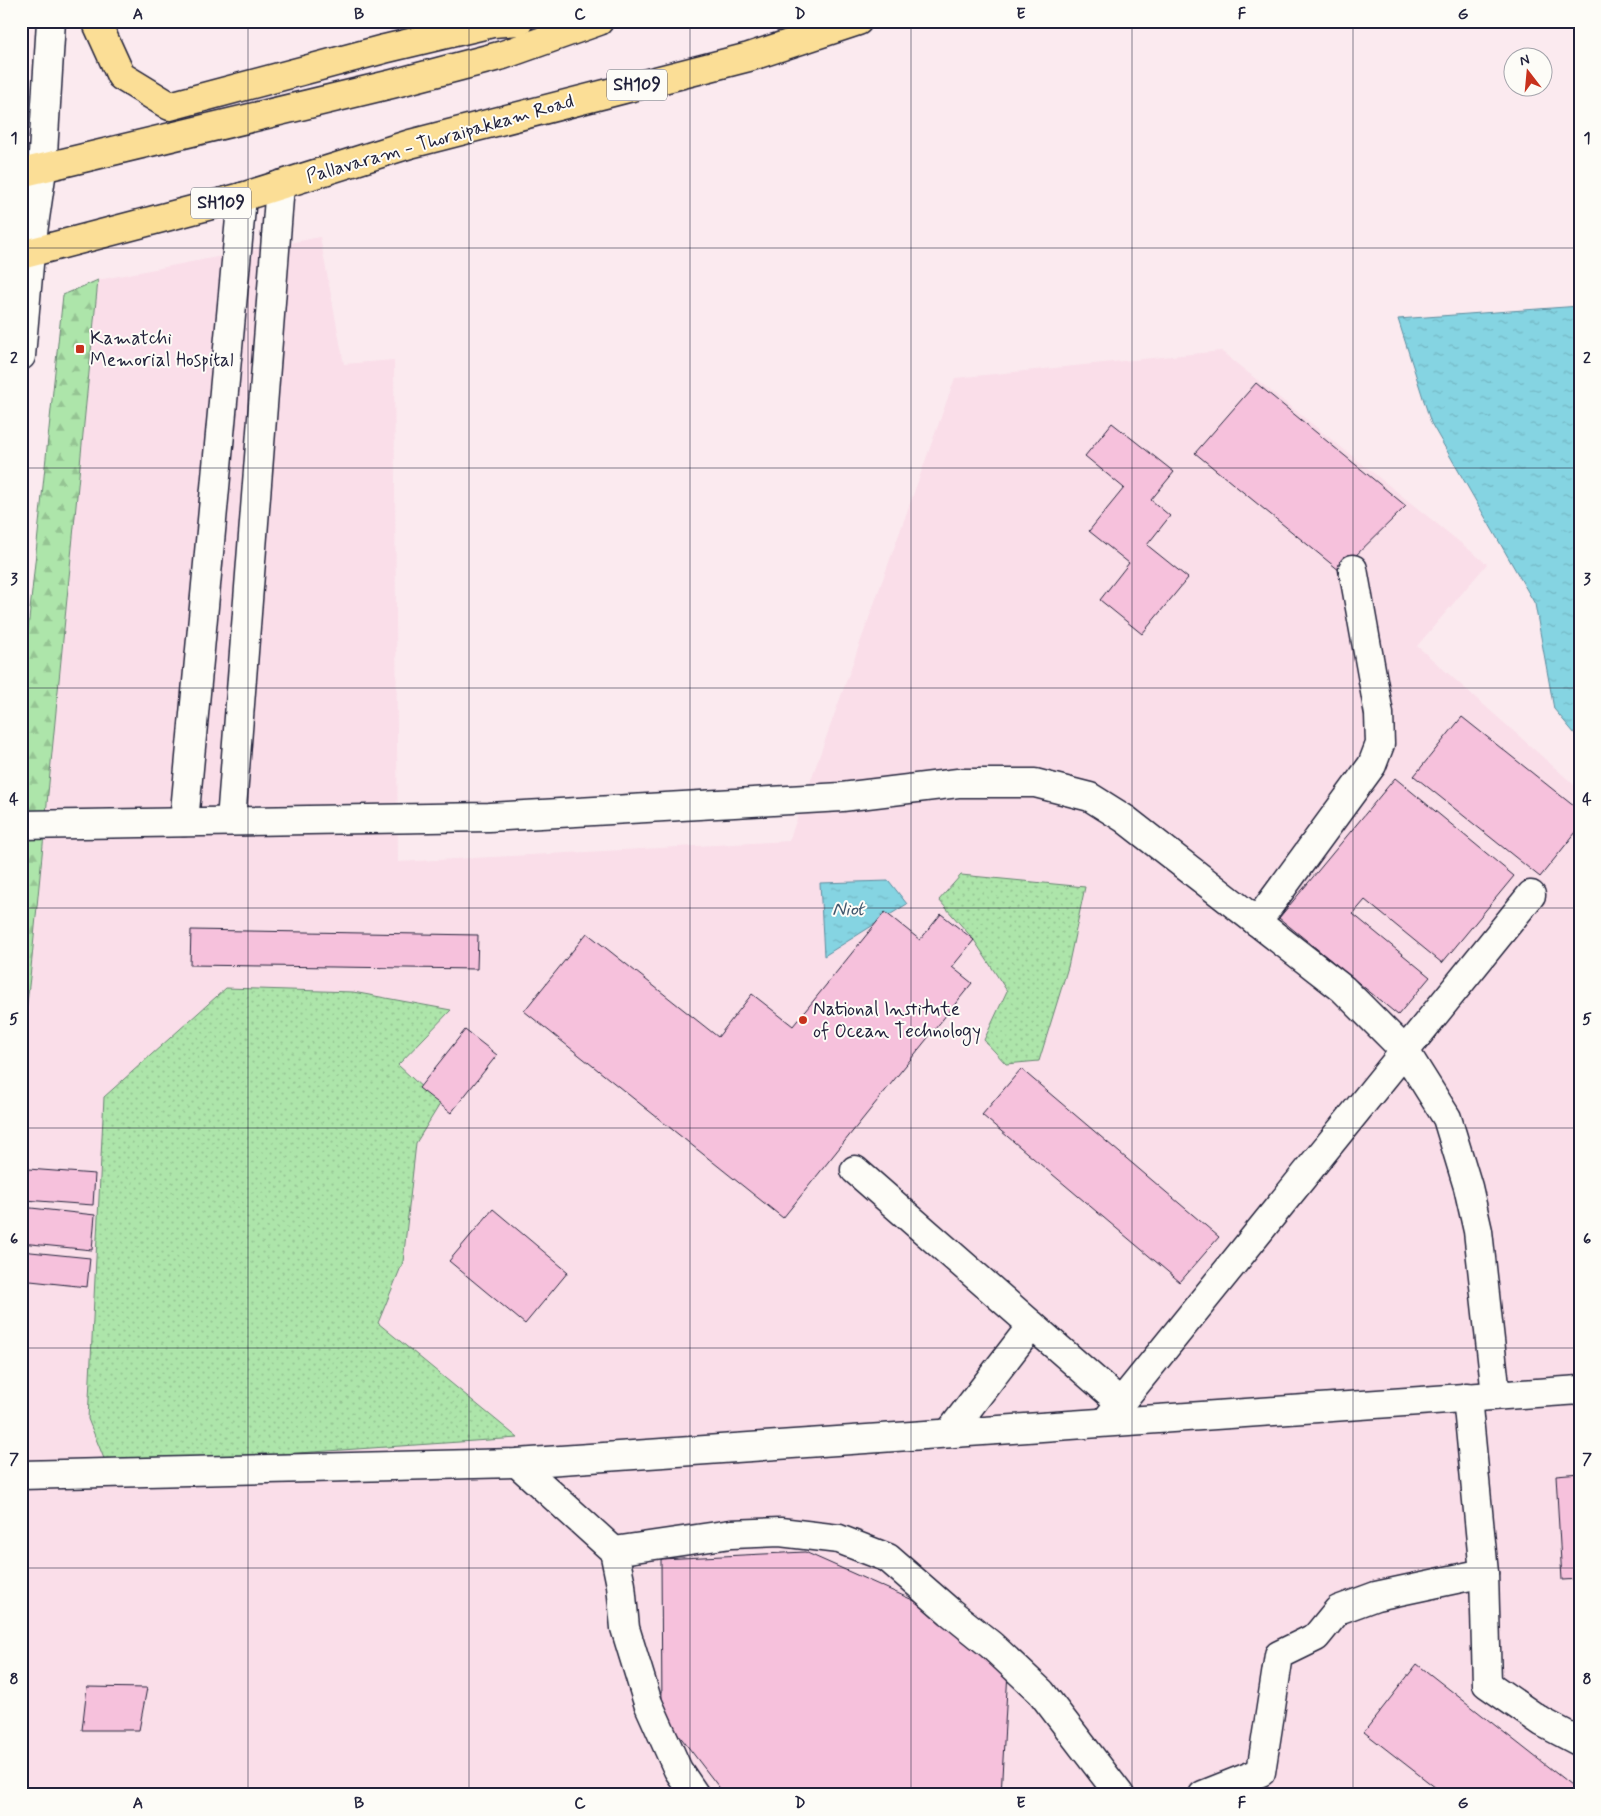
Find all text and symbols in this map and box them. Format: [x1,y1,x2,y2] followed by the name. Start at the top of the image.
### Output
[133,4,143,25] text: A
[354,4,364,25] text: B
[574,4,586,25] text: C
[794,4,806,25] text: D
[1016,4,1026,25] text: E
[1238,4,1247,25] text: F
[1458,4,1469,25] text: G
[1504,48,1554,98] north arrow
[1518,51,1532,70] text: N
[607,70,667,100] road number: SH109
[303,89,577,189] street label: Pallavaram - Thoraipakkam Road
[10,128,18,149] text: 1
[1583,128,1591,149] text: 1
[191,188,251,218] road number: SH109
[90,326,234,373] place label: Kamatchi Memorial Hospital
[74,343,86,355] marker: Kamatchi Memorial Hospital
[10,348,18,369] text: 2
[1583,348,1591,369] text: 2
[10,569,18,590] text: 3
[1583,569,1591,590] text: 3
[9,789,19,810] text: 4
[1582,789,1592,810] text: 4
[832,896,867,923] water label: Niot
[813,997,981,1046] place label: National Institute of Ocean Technology
[9,1009,19,1030] text: 5
[1582,1009,1592,1030] text: 5
[797,1014,809,1026] marker: National Institute of Ocean Technology
[10,1229,18,1250] text: 6
[1583,1229,1591,1250] text: 6
[9,1449,19,1470] text: 7
[1582,1449,1592,1470] text: 7
[9,1669,19,1690] text: 8
[1582,1669,1592,1690] text: 8
[133,1793,143,1814] text: A
[354,1793,364,1814] text: B
[574,1793,586,1814] text: C
[794,1793,806,1814] text: D
[1016,1793,1026,1814] text: E
[1238,1793,1247,1814] text: F
[1458,1793,1469,1814] text: G

